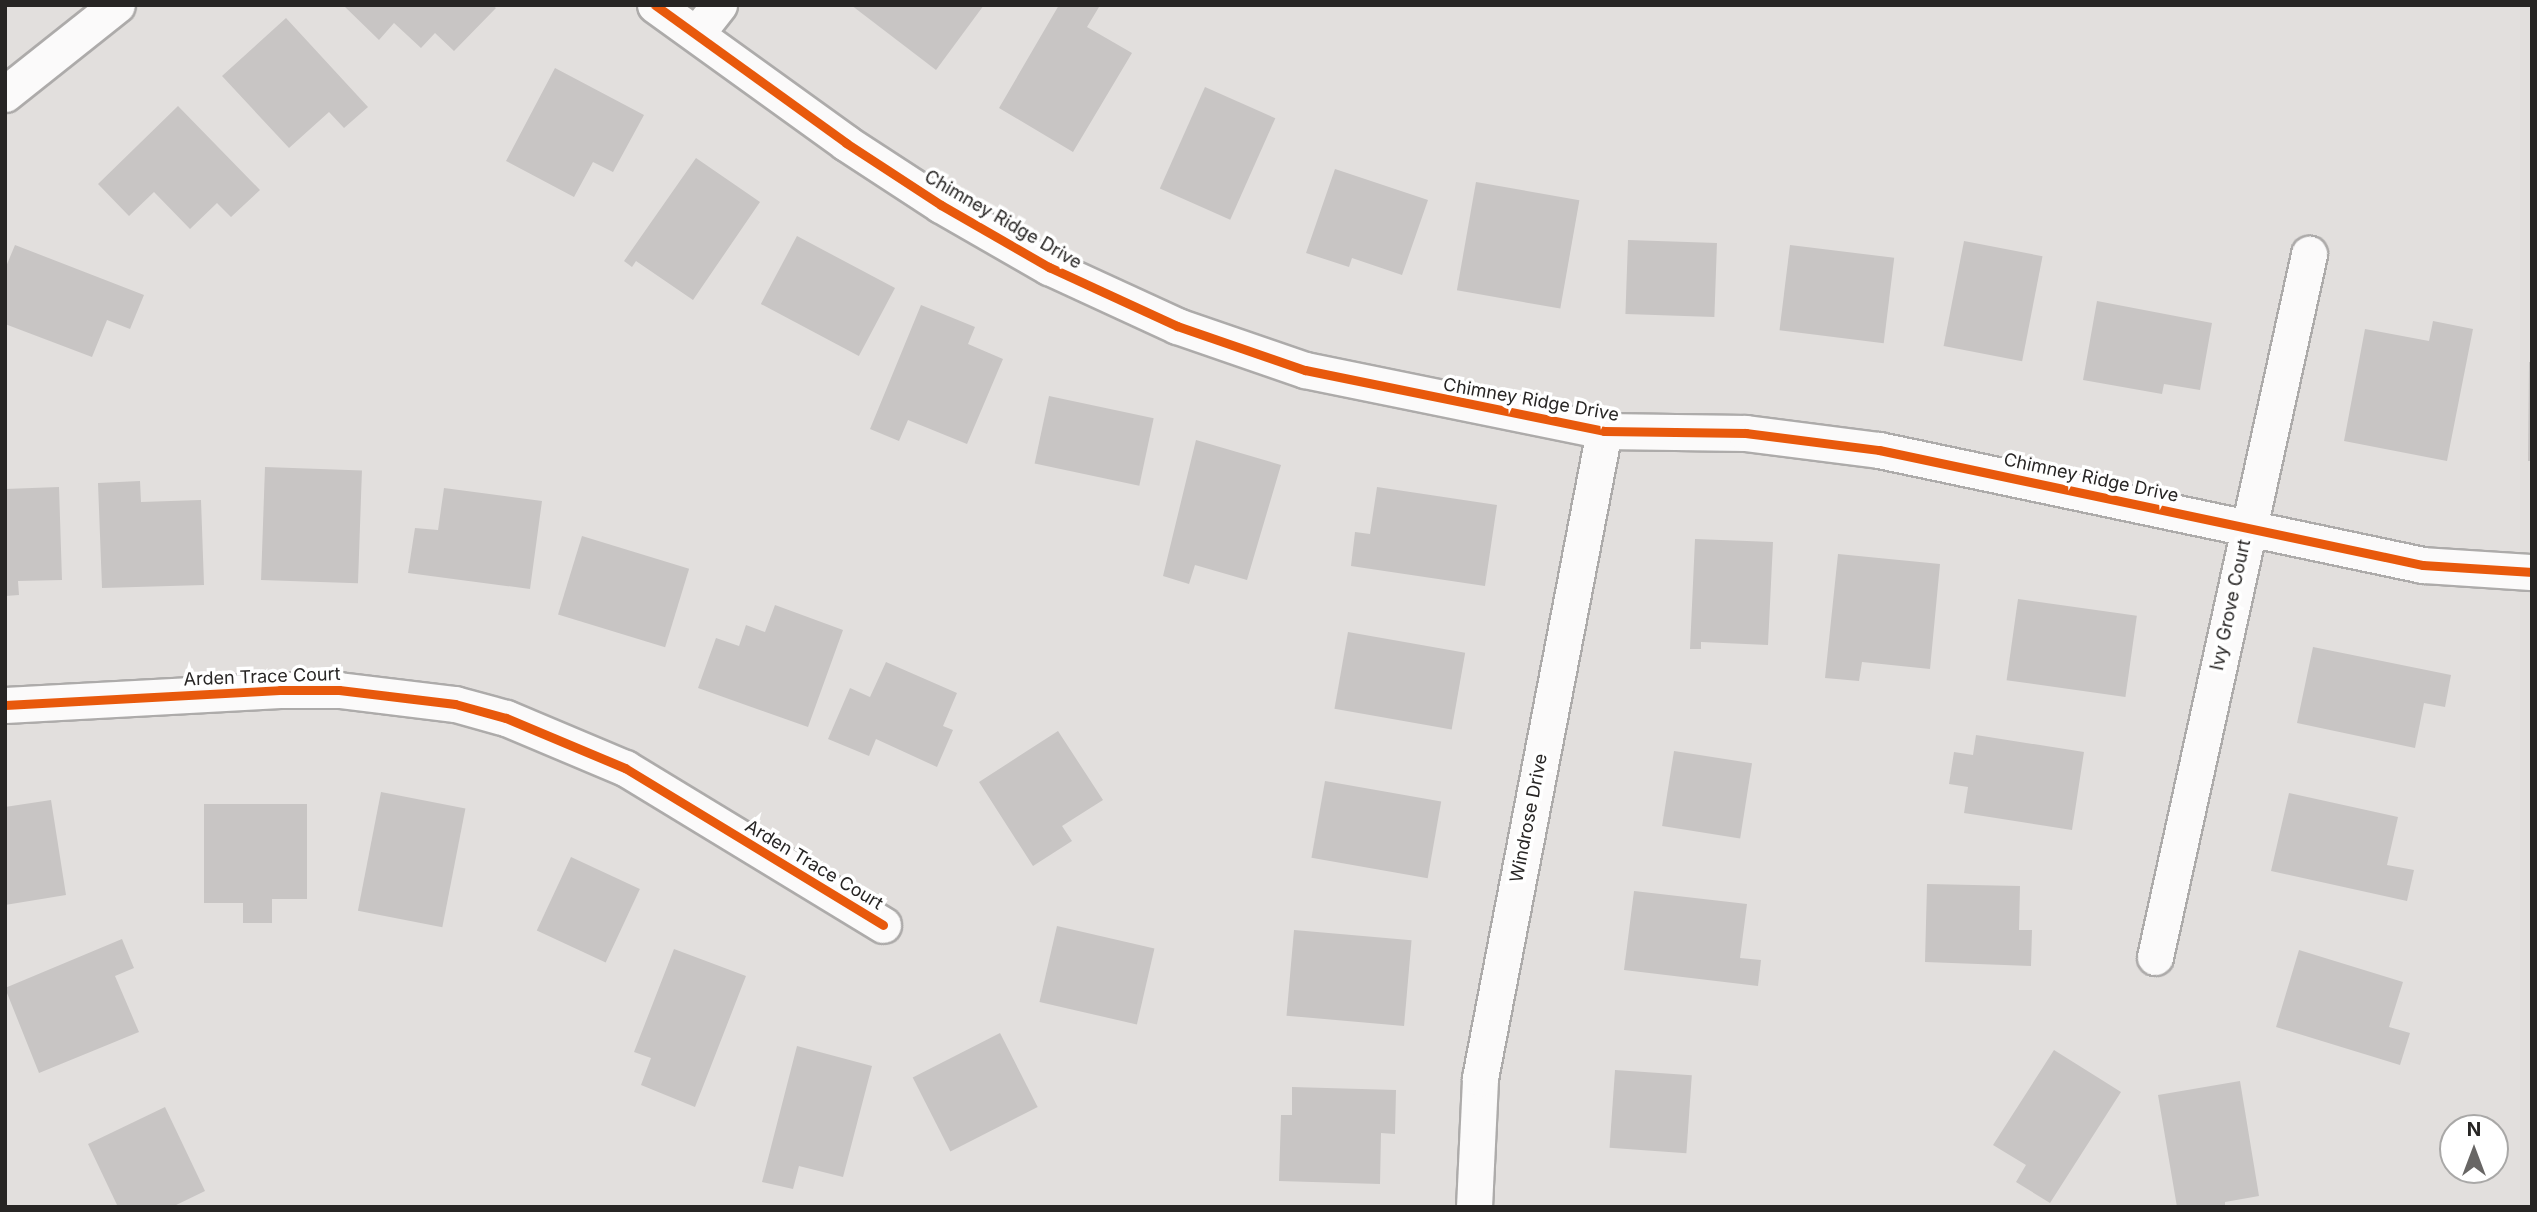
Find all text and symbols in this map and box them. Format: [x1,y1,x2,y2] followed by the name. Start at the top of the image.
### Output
[920,166,1086,274] street label: Chimney Ridge Drive
[1441,374,1621,426] street label: Chimney Ridge Drive
[2002,449,2180,507] street label: Chimney Ridge Drive
[2207,538,2255,672] street label: Ivy Grove Court
[183,663,341,691] street label: Arden Trace Court
[1506,752,1552,884] street label: Windrose Drive
[741,815,887,915] street label: Arden Trace Court
[2439,1114,2509,1184] north arrow
[2467,1118,2481,1141] text: N

